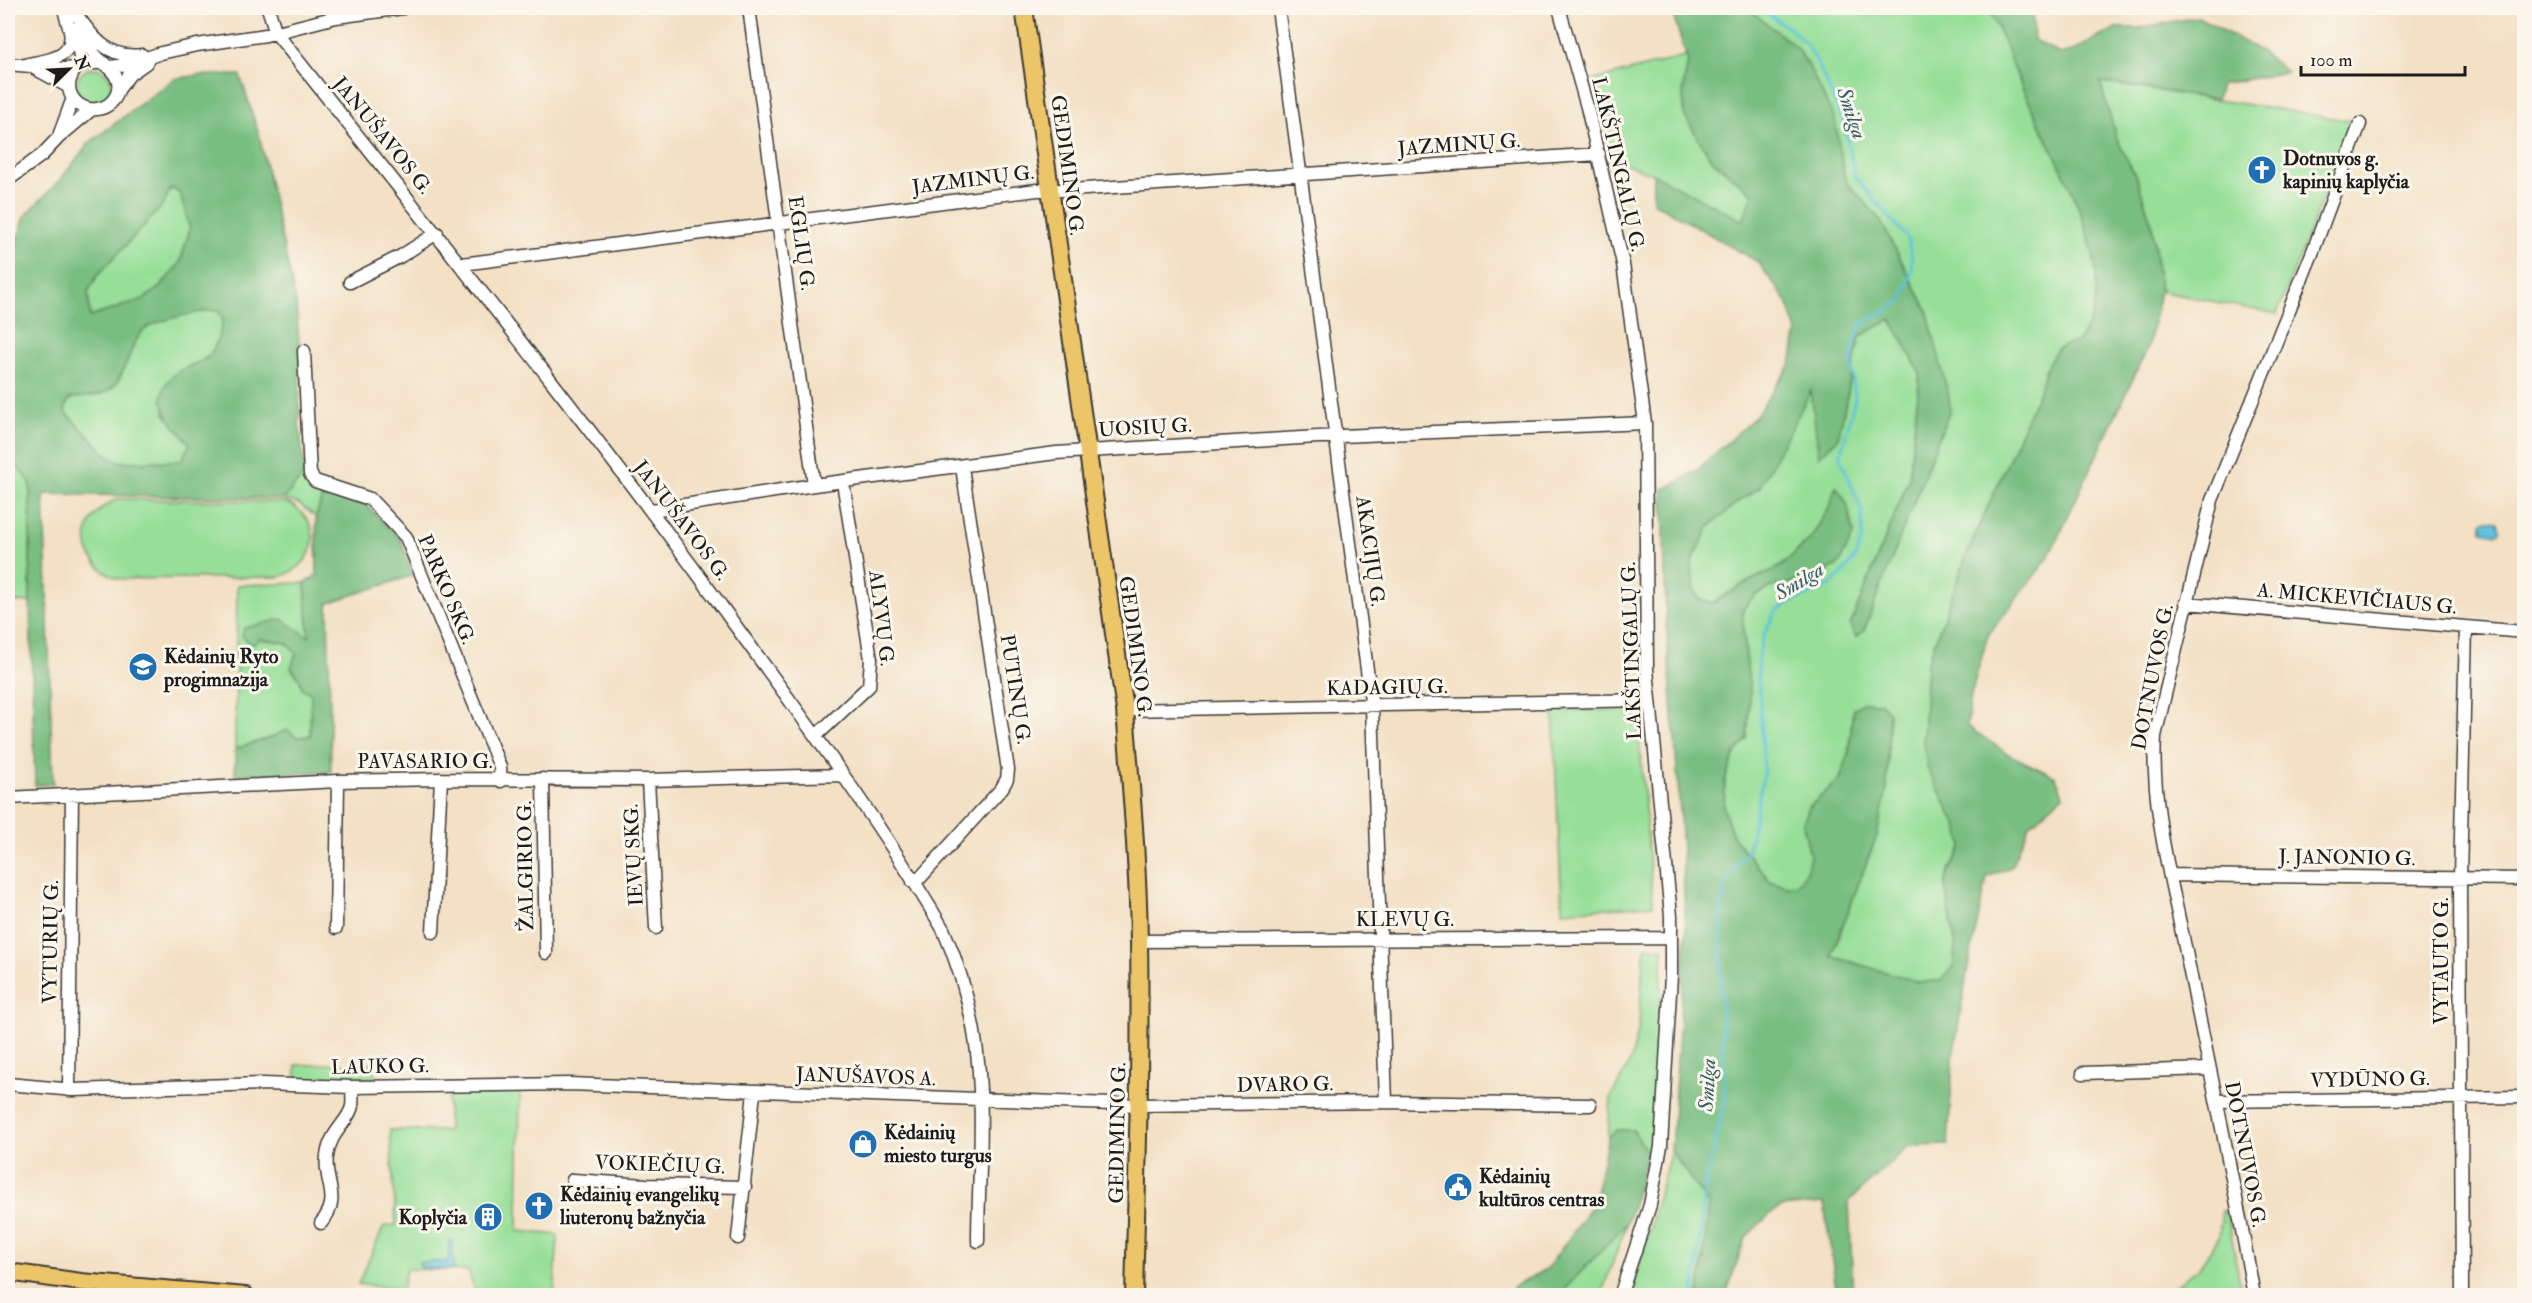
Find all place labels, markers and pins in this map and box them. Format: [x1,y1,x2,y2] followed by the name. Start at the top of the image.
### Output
[2282,146,2410,195] place label: Dotnuvos g. kapinių kaplyčia
[2246,154,2278,186] church icon: Dotnuvos g. kapinių kaplyčia
[163,644,279,693] place label: Kėdainių Ryto progimnazija
[127,651,159,683] school or university icon: Kėdainių Ryto progimnazija
[884,1120,992,1169] place label: Kėdainių miesto turgus
[847,1128,879,1160] shop icon: Kėdainių miesto turgus
[1478,1164,1604,1212] place label: Kėdainių kultūros centras
[1442,1171,1474,1203] public building icon: Kėdainių kultūros centras
[559,1182,720,1231] place label: Kėdainių evangelikų liuteronų bažnyčia
[523,1190,555,1222] church icon: Kėdainių evangelikų liuteronų bažnyčia
[472,1201,504,1233] building icon: Koplyčia
[398,1205,468,1231] place label: Koplyčia

